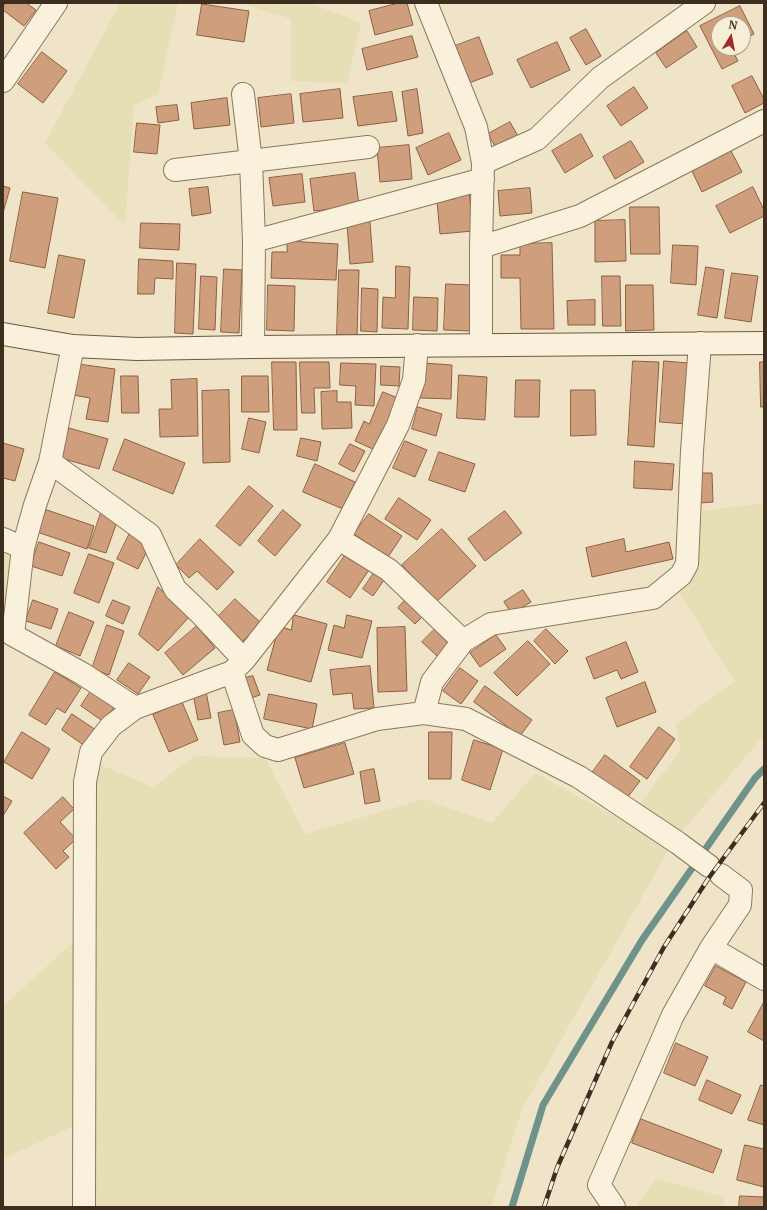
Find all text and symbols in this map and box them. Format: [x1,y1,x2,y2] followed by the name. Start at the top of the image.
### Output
[711,16,751,56] north arrow
[727,18,738,33] text: N

